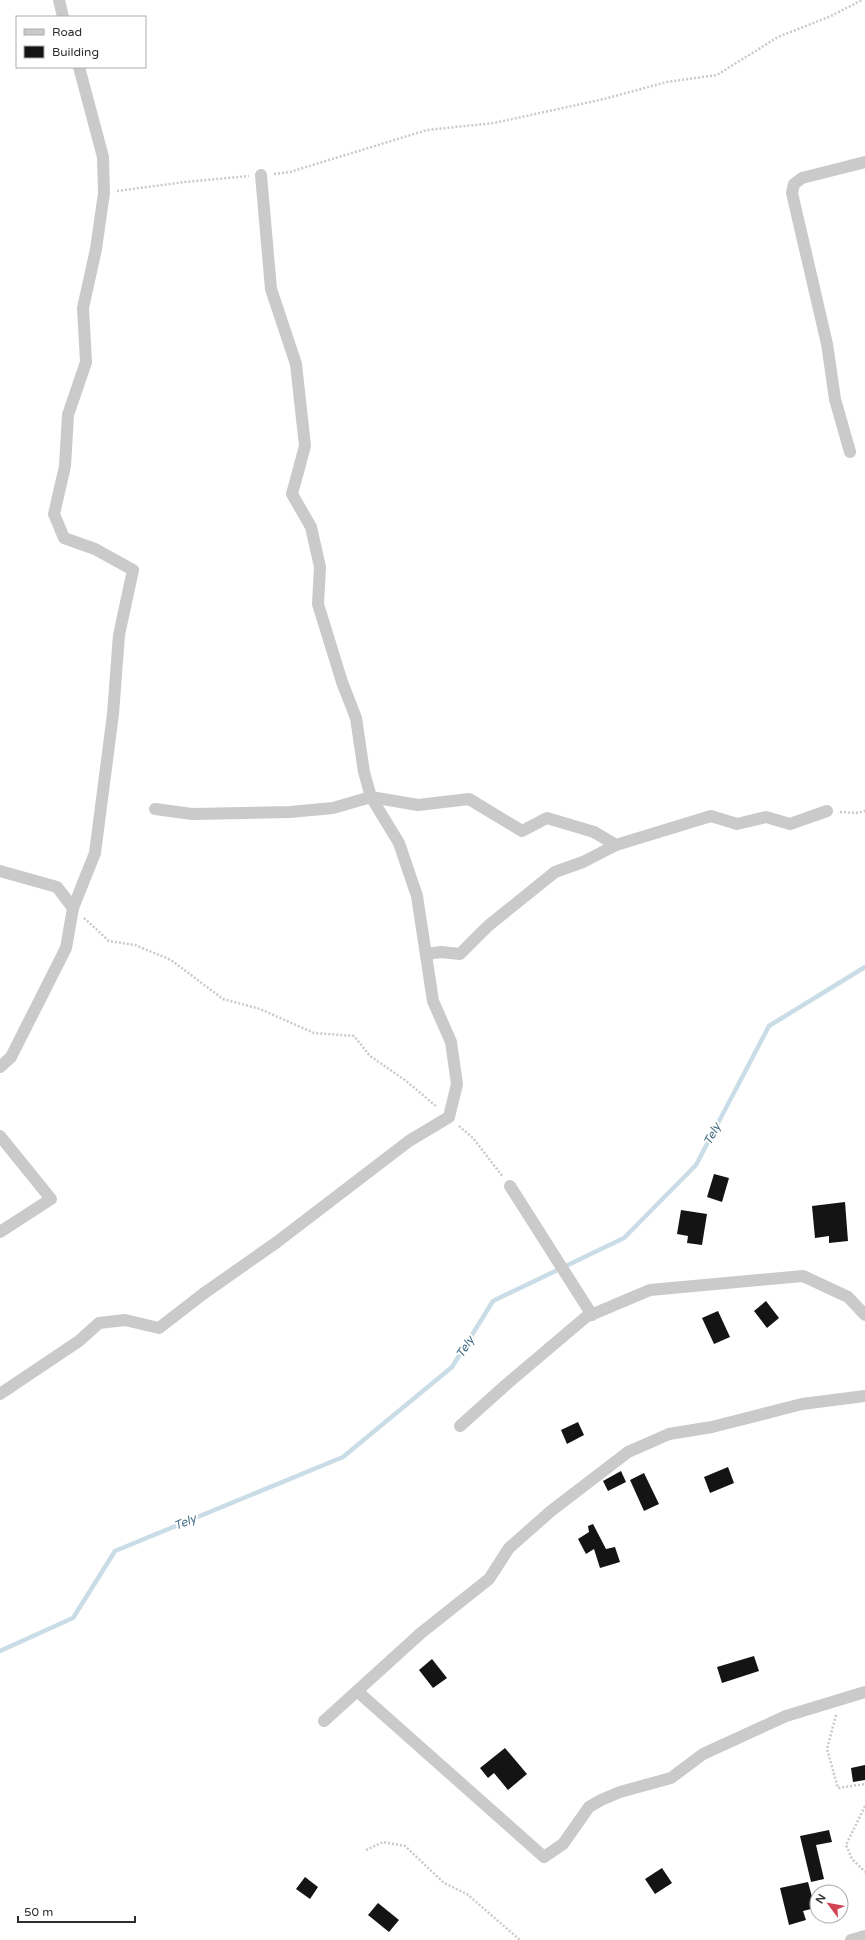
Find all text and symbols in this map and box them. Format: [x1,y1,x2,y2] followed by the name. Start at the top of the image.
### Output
[16,16,146,68] legend
[52,25,82,39] text: Road
[52,45,99,59] text: Building
[700,1119,724,1147] water label: Tely
[453,1332,478,1360] water label: Tely
[172,1511,200,1533] water label: Tely
[809,1884,849,1924] north arrow
[813,1892,829,1906] text: N
[18,1898,135,1924] scale bar
[24,1905,53,1919] text: 50 m

